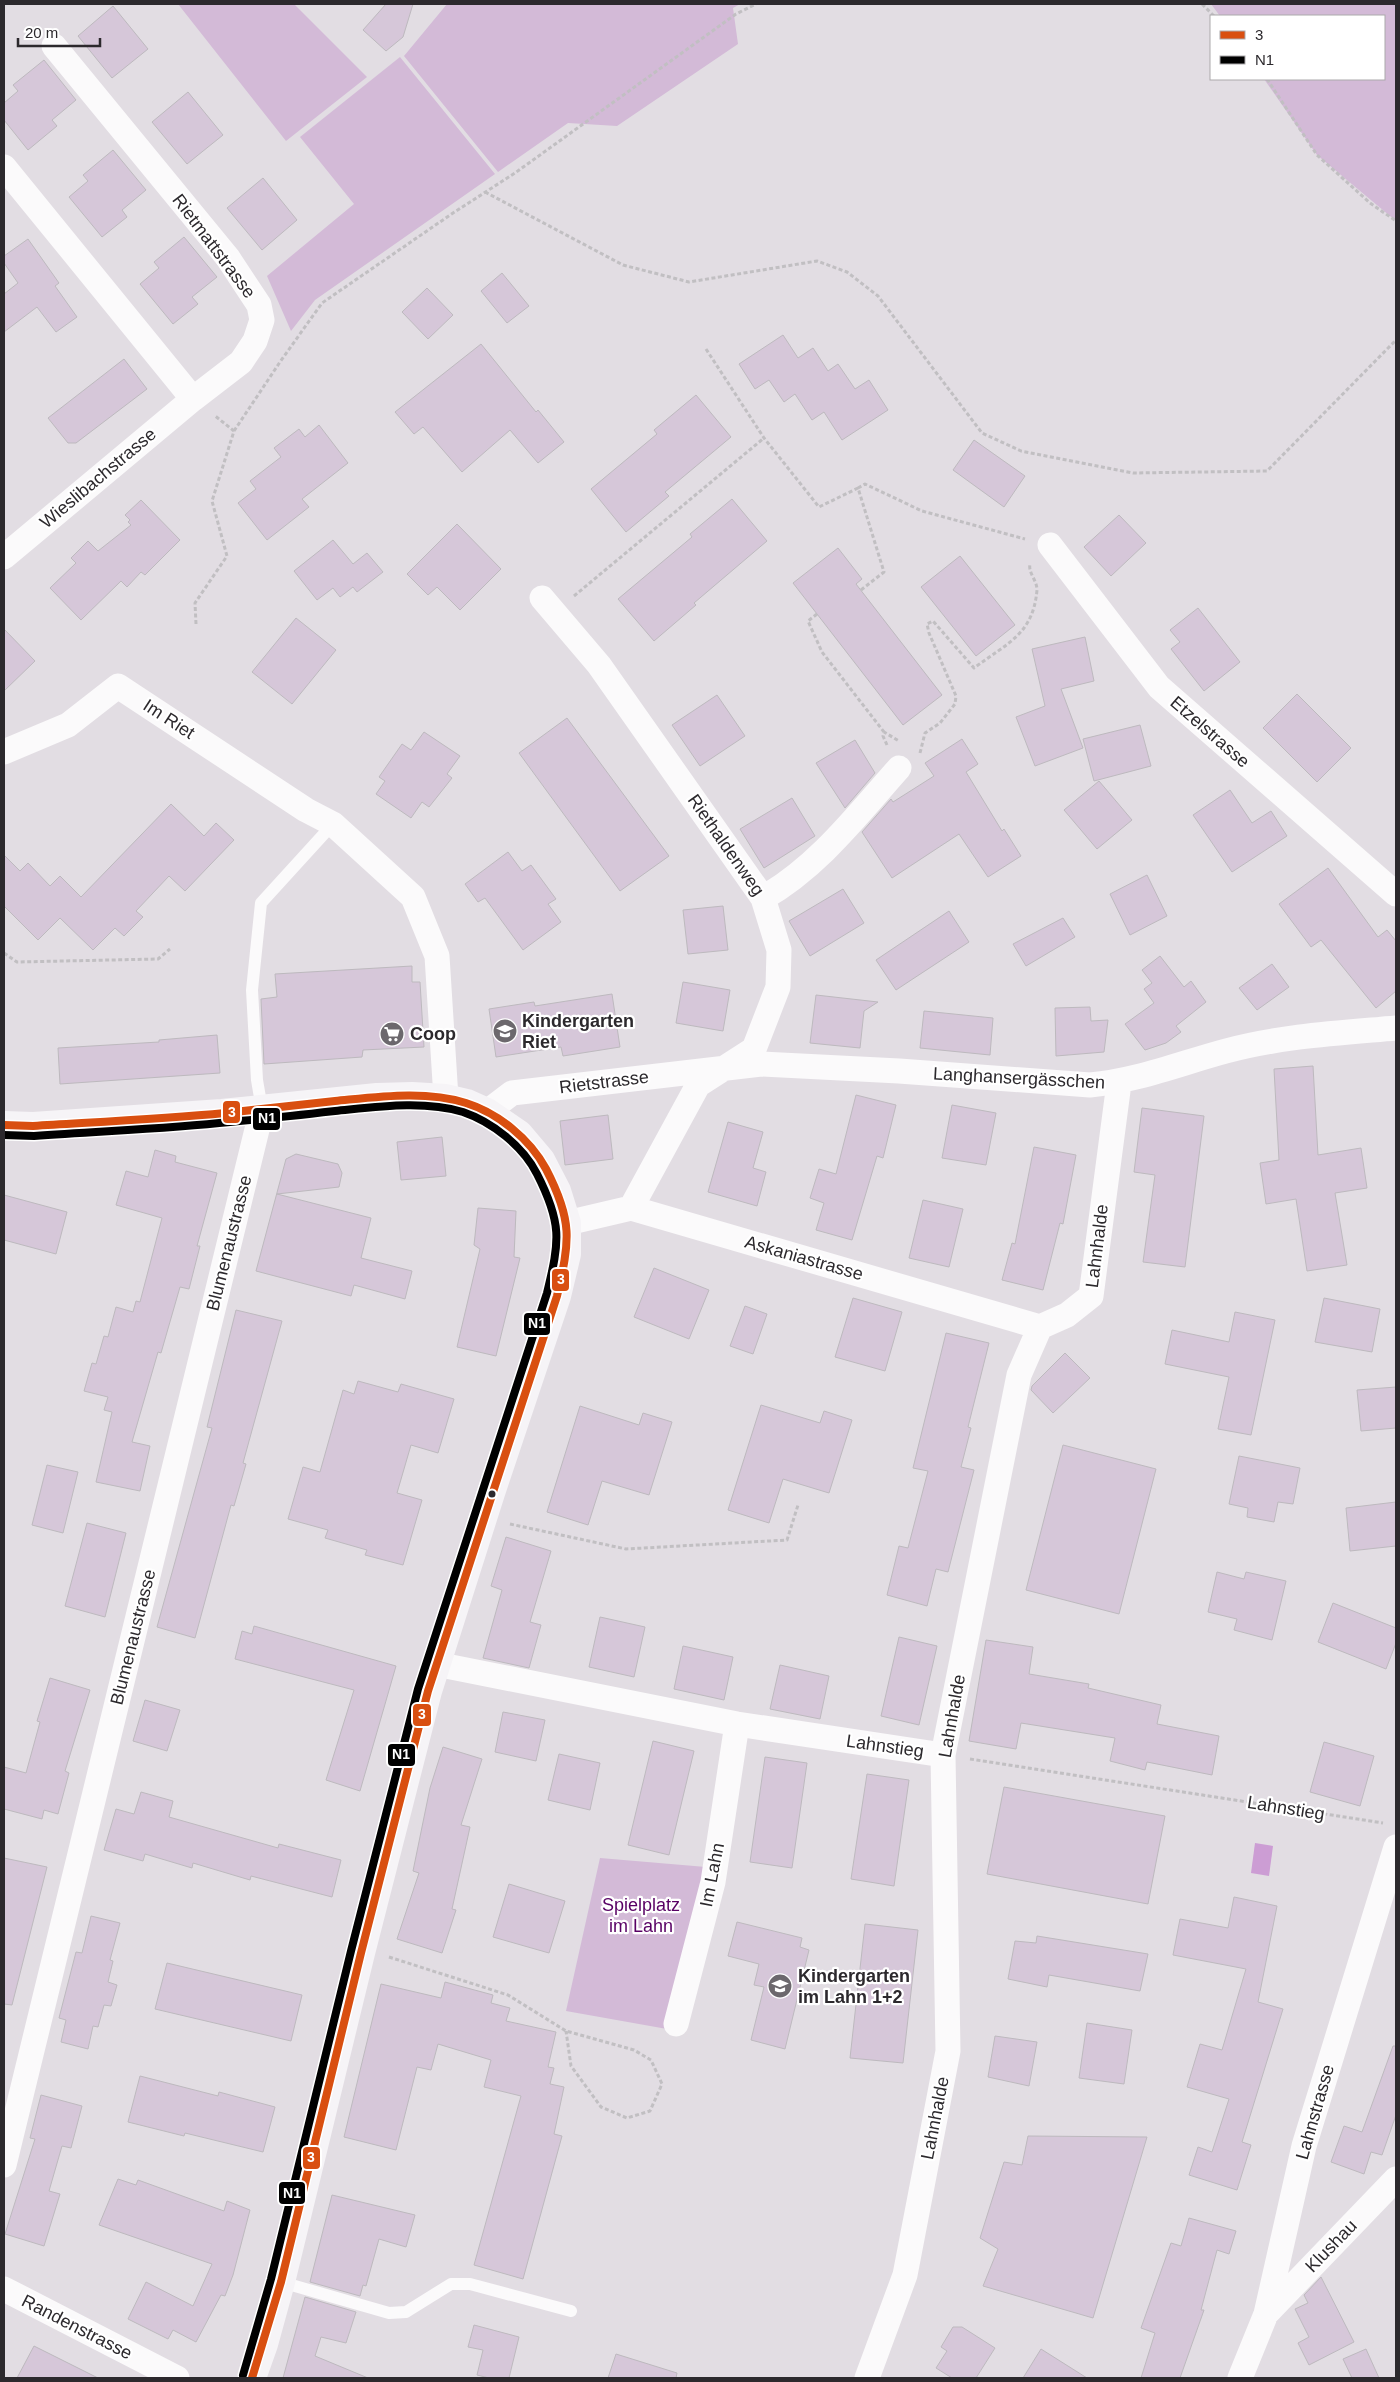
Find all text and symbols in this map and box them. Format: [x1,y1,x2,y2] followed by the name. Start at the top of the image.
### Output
[18,15,100,47] scale bar
[1210,15,1385,80] legend
[25,24,58,41] text: 20 m
[1255,26,1263,43] text: 3
[1255,51,1274,68] text: N1
[168,190,260,302] street label: Rietmattstrasse
[36,424,160,532] street label: Wieslibachstrasse
[1166,692,1254,772] street label: Etzelstrasse
[140,695,198,743] street label: Im Riet
[684,790,768,900] street label: Riethaldenweg
[522,1011,634,1052] place label: Kindergarten Riet
[492,1018,518,1044] school or university icon: Kindergarten Riet
[379,1021,405,1047] supermarket icon: Coop
[410,1024,456,1044] place label: Coop
[933,1064,1105,1092] street label: Langhansergässchen
[558,1067,650,1097] street label: Rietstrasse
[222,1100,241,1124] line badge: 3
[228,1104,236,1120] text: 3
[252,1107,281,1131] line badge: N1
[258,1110,276,1126] text: N1
[202,1173,256,1313] street label: Blumenaustrasse
[1082,1203,1112,1289] street label: Lahnhalde
[743,1232,865,1284] street label: Askaniastrasse
[551,1268,570,1292] line badge: 3
[557,1271,565,1287] text: 3
[523,1312,551,1336] line badge: N1
[528,1315,546,1331] text: N1
[487,1489,497,1499] unlabelled marker
[106,1567,160,1707] street label: Blumenaustrasse
[935,1673,969,1759] street label: Lahnhalde
[412,1703,432,1727] line badge: 3
[418,1706,426,1722] text: 3
[845,1731,925,1761] street label: Lahnstieg
[387,1743,416,1767] line badge: N1
[392,1746,410,1762] text: N1
[1246,1792,1326,1824] street label: Lahnstieg
[696,1841,728,1909] street label: Im Lahn
[602,1895,680,1936] park label: Spielplatz im Lahn
[798,1966,910,2007] place label: Kindergarten im Lahn 1+2
[767,1973,793,1999] school or university icon: Kindergarten im Lahn 1+2
[1292,2062,1338,2162] street label: Lahnstrasse
[917,2075,953,2161] street label: Lahnhalde
[302,2146,321,2170] line badge: 3
[307,2149,315,2165] text: 3
[278,2181,306,2205] line badge: N1
[283,2185,301,2201] text: N1
[1301,2216,1361,2276] street label: Klushau
[19,2291,135,2363] street label: Randenstrasse

